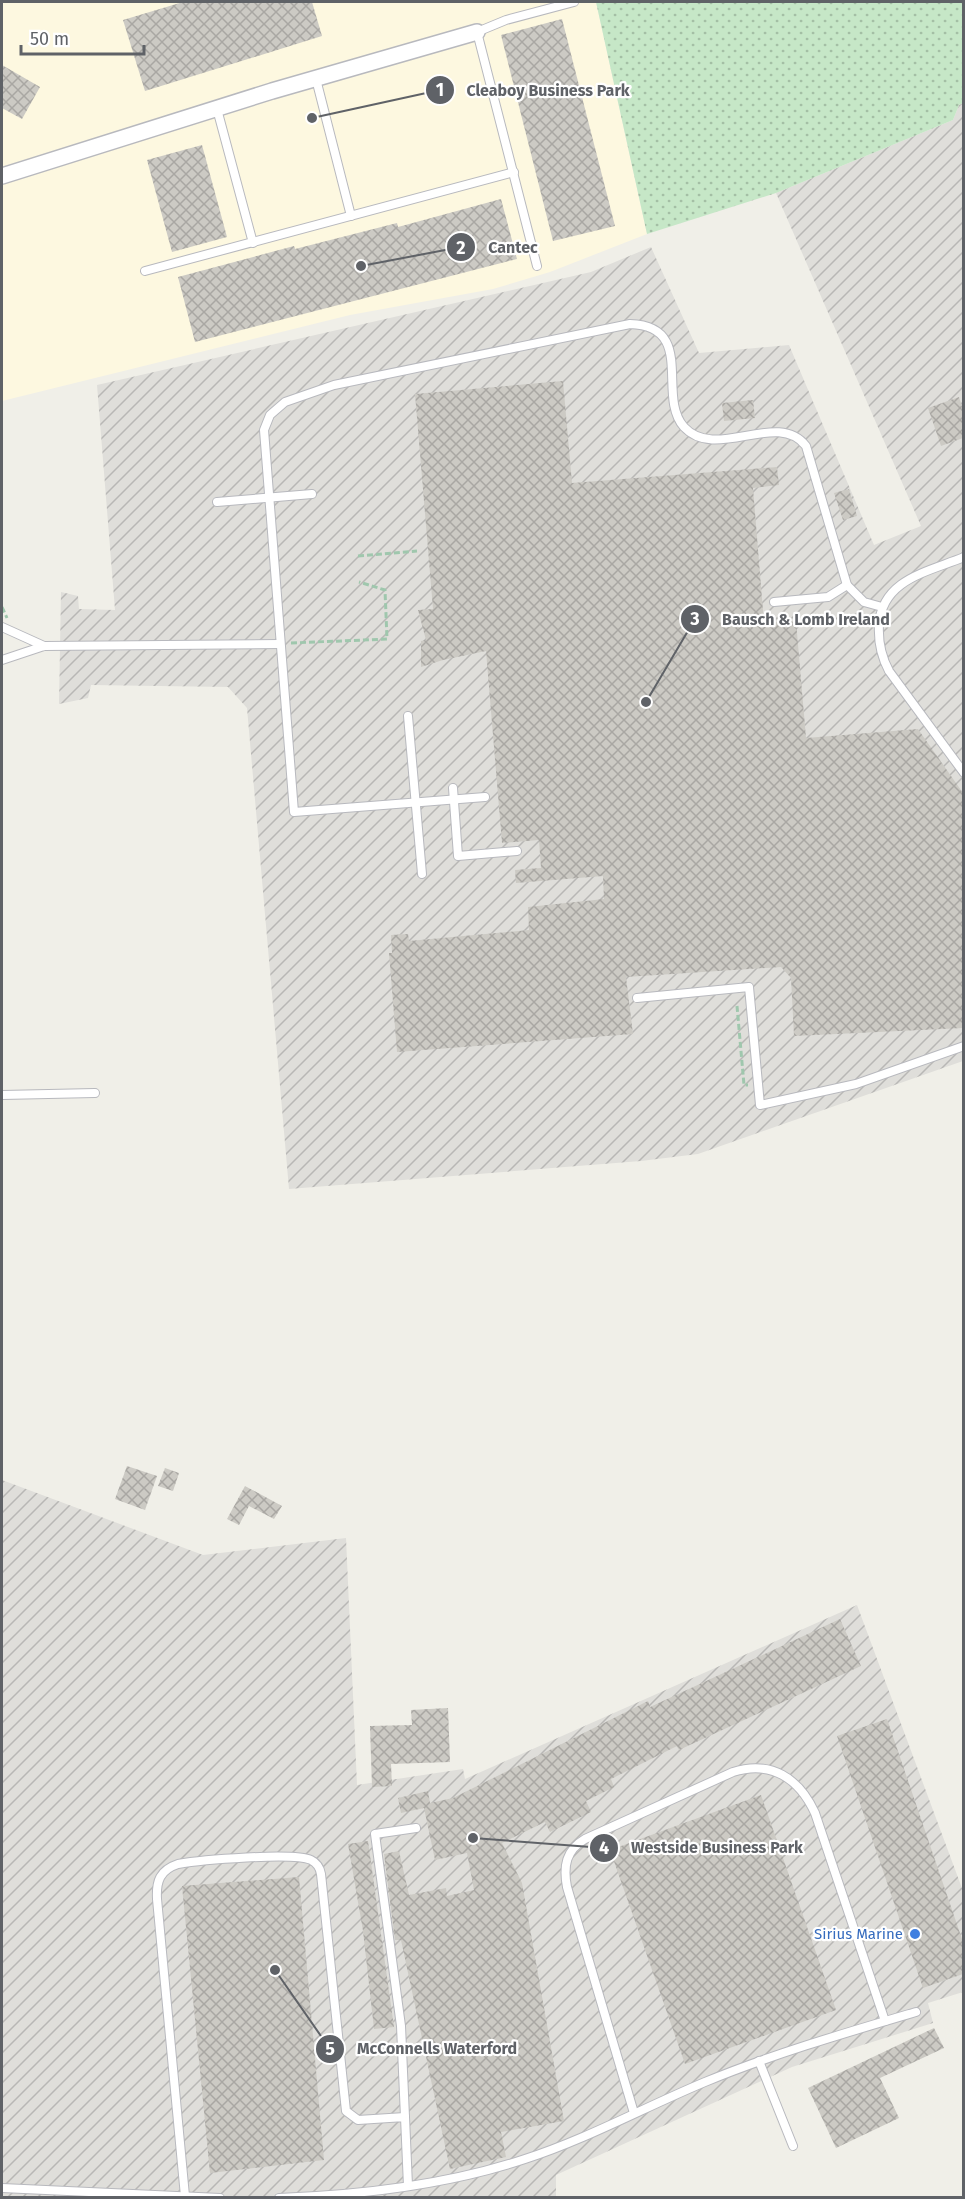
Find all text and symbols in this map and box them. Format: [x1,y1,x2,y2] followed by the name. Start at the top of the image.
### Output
[21,18,144,56] scale bar
[30,28,69,50] text: 50 m
[425,73,642,107] callout: Cleaboy Business Park
[436,79,444,101] text: 1
[466,81,630,100] text: Cleaboy Business Park
[446,230,550,264] callout: Cantec
[456,237,466,259] text: 2
[488,238,538,257] text: Cantec
[680,602,902,636] callout: Bausch & Lomb Ireland
[689,608,700,630] text: 3
[722,610,890,629] text: Bausch & Lomb Ireland
[589,1831,815,1865] callout: Westside Business Park
[599,1837,609,1859] text: 4
[631,1838,803,1857] text: Westside Business Park
[814,1925,903,1943] place label: Sirius Marine
[908,1927,922,1941] marker: Sirius Marine
[315,2032,529,2066] callout: McConnells Waterford
[325,2038,335,2060] text: 5
[357,2039,517,2058] text: McConnells Waterford

